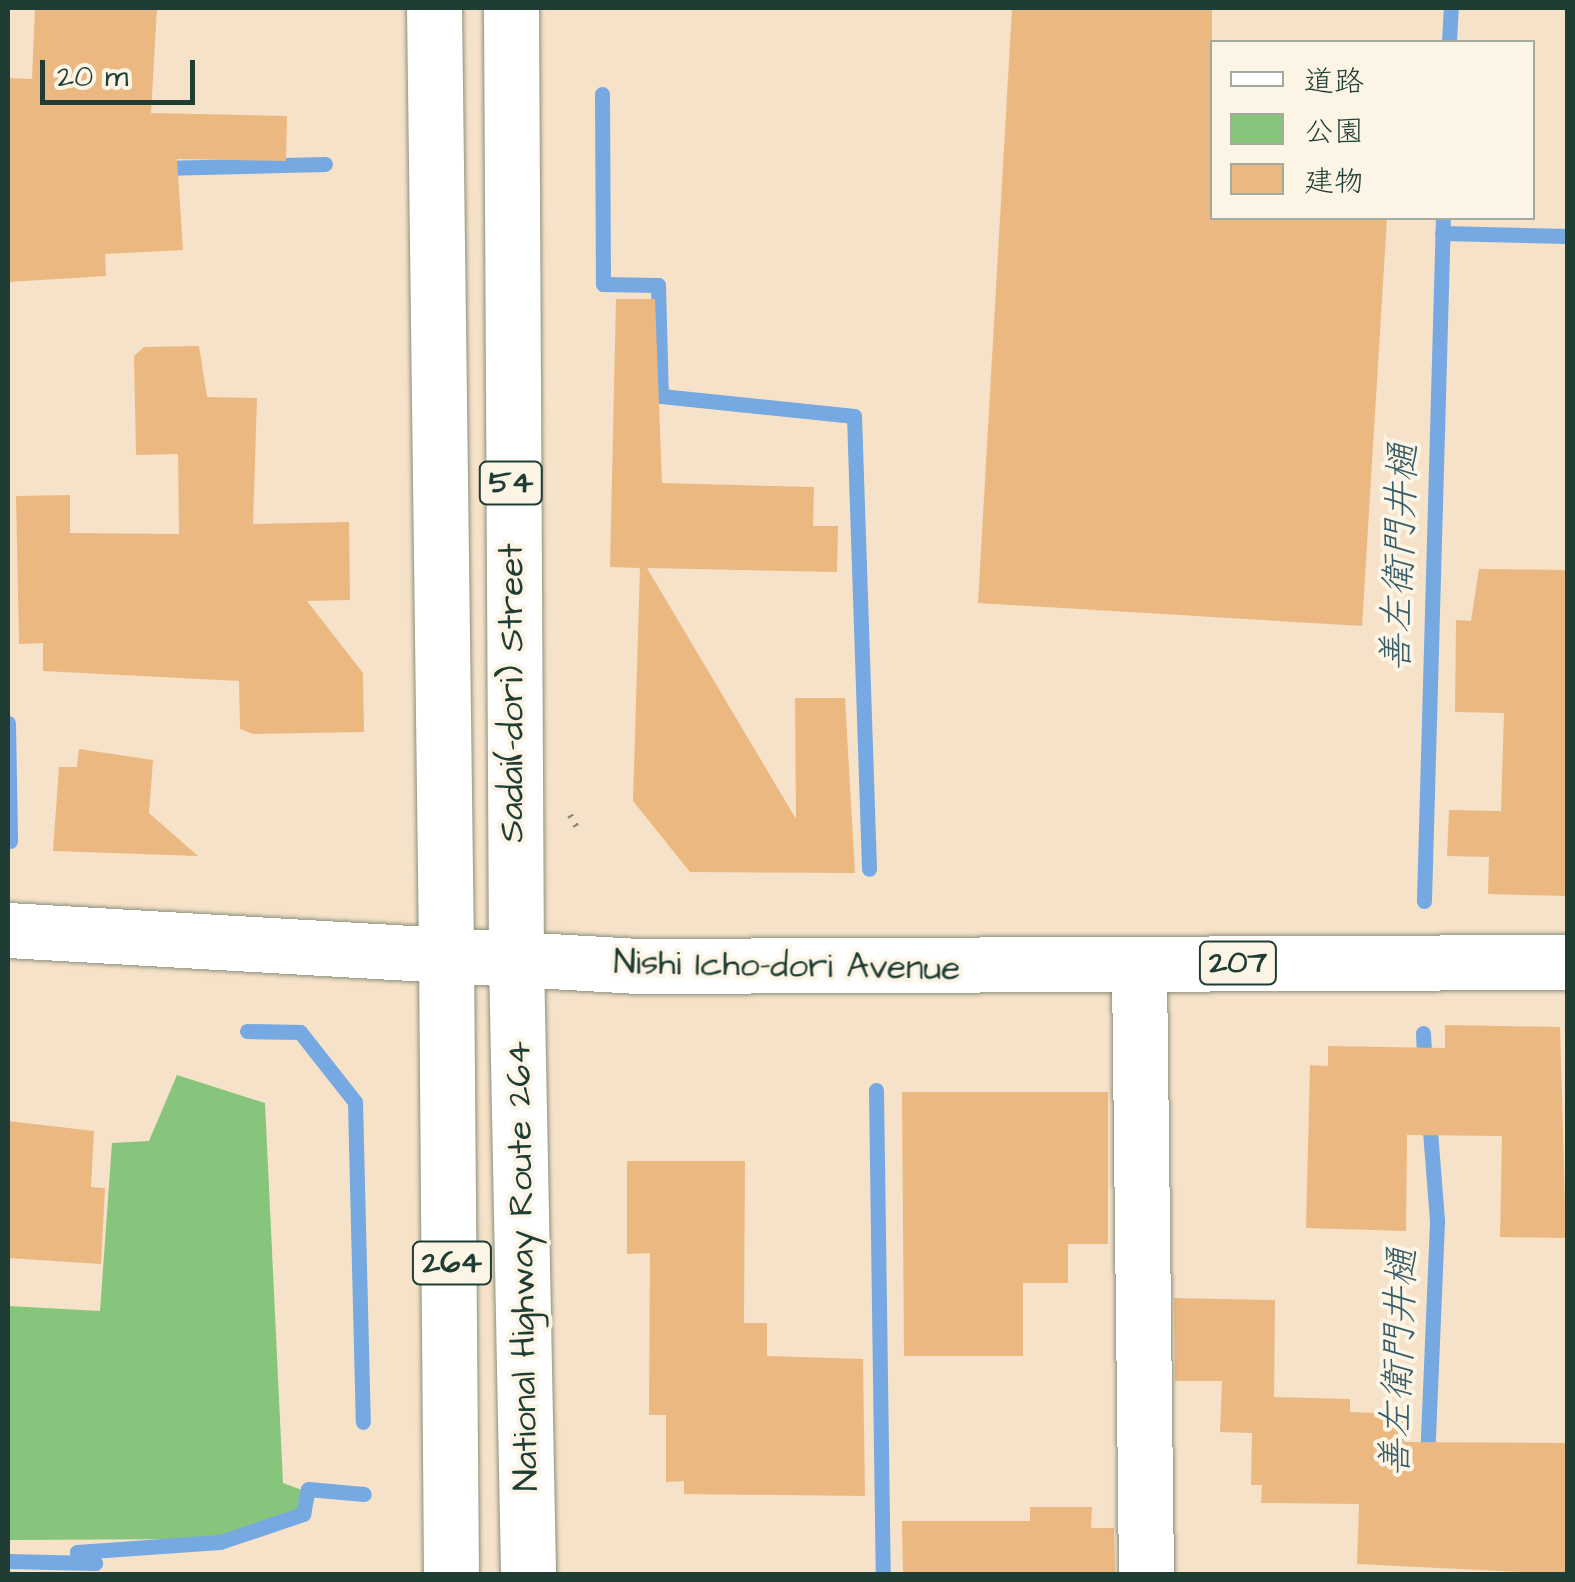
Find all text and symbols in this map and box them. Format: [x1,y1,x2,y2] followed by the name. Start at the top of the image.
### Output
[45,40,200,102] scale bar
[1210,40,1535,220] legend
[57,56,128,98] text: 20 m
[1304,61,1364,103] text: 道路
[1304,111,1364,153] text: 公園
[1304,161,1364,203] text: 建物
[1374,443,1428,673] water label: 善左衛門井樋
[478,456,544,510] road number: 54
[491,543,533,843] street label: Sadai(-dori) Street
[1198,936,1278,990] road number: 207
[613,942,961,990] street label: Nishi Icho-dori Avenue
[498,1041,548,1491] street label: National Highway Route 264
[410,1236,494,1290] road number: 264
[1373,1248,1427,1478] water label: 善左衛門井樋

